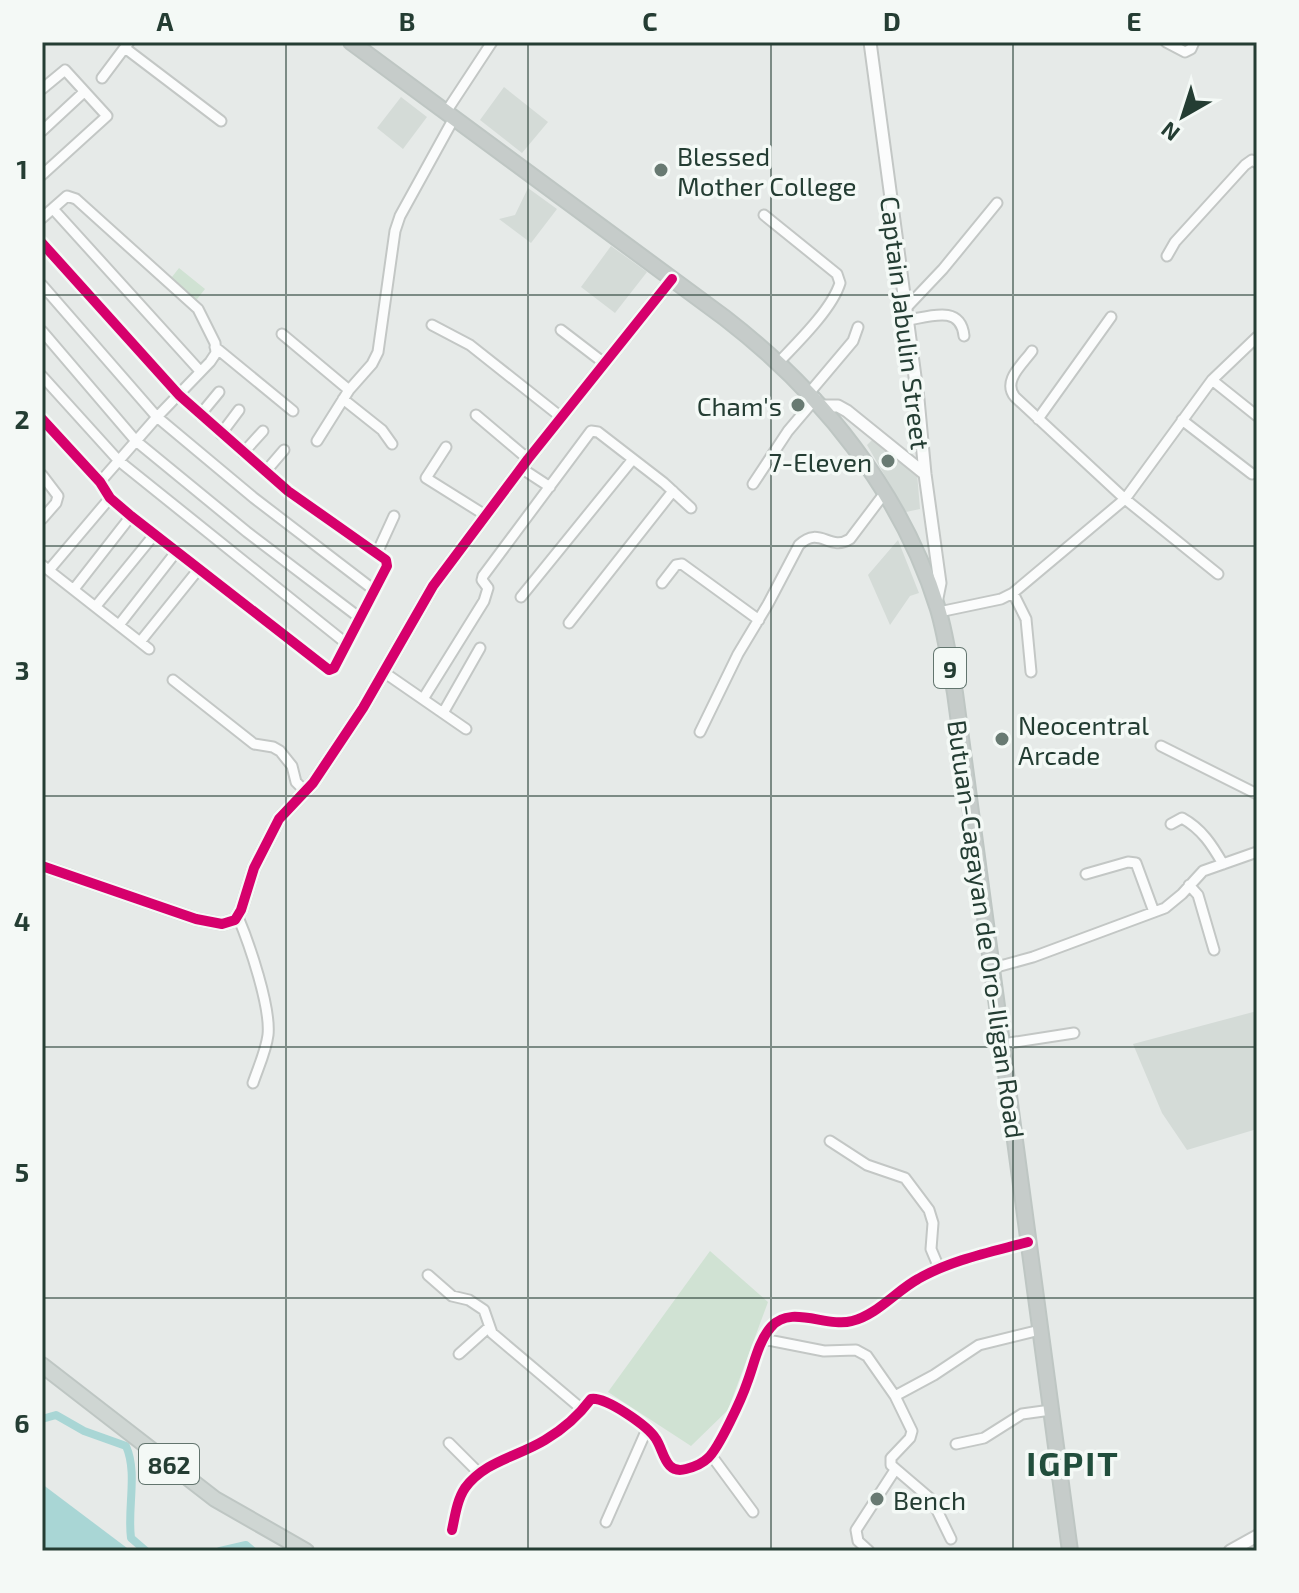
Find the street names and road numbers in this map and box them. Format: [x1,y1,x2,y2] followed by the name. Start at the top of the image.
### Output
[875,194,937,452] street label: Captain Jabulin Street
[934,648,966,688] road number: 9
[942,718,1032,1140] street label: Butuan-Cagayan de Oro-Iligan Road
[139,1444,199,1484] road number: 862

